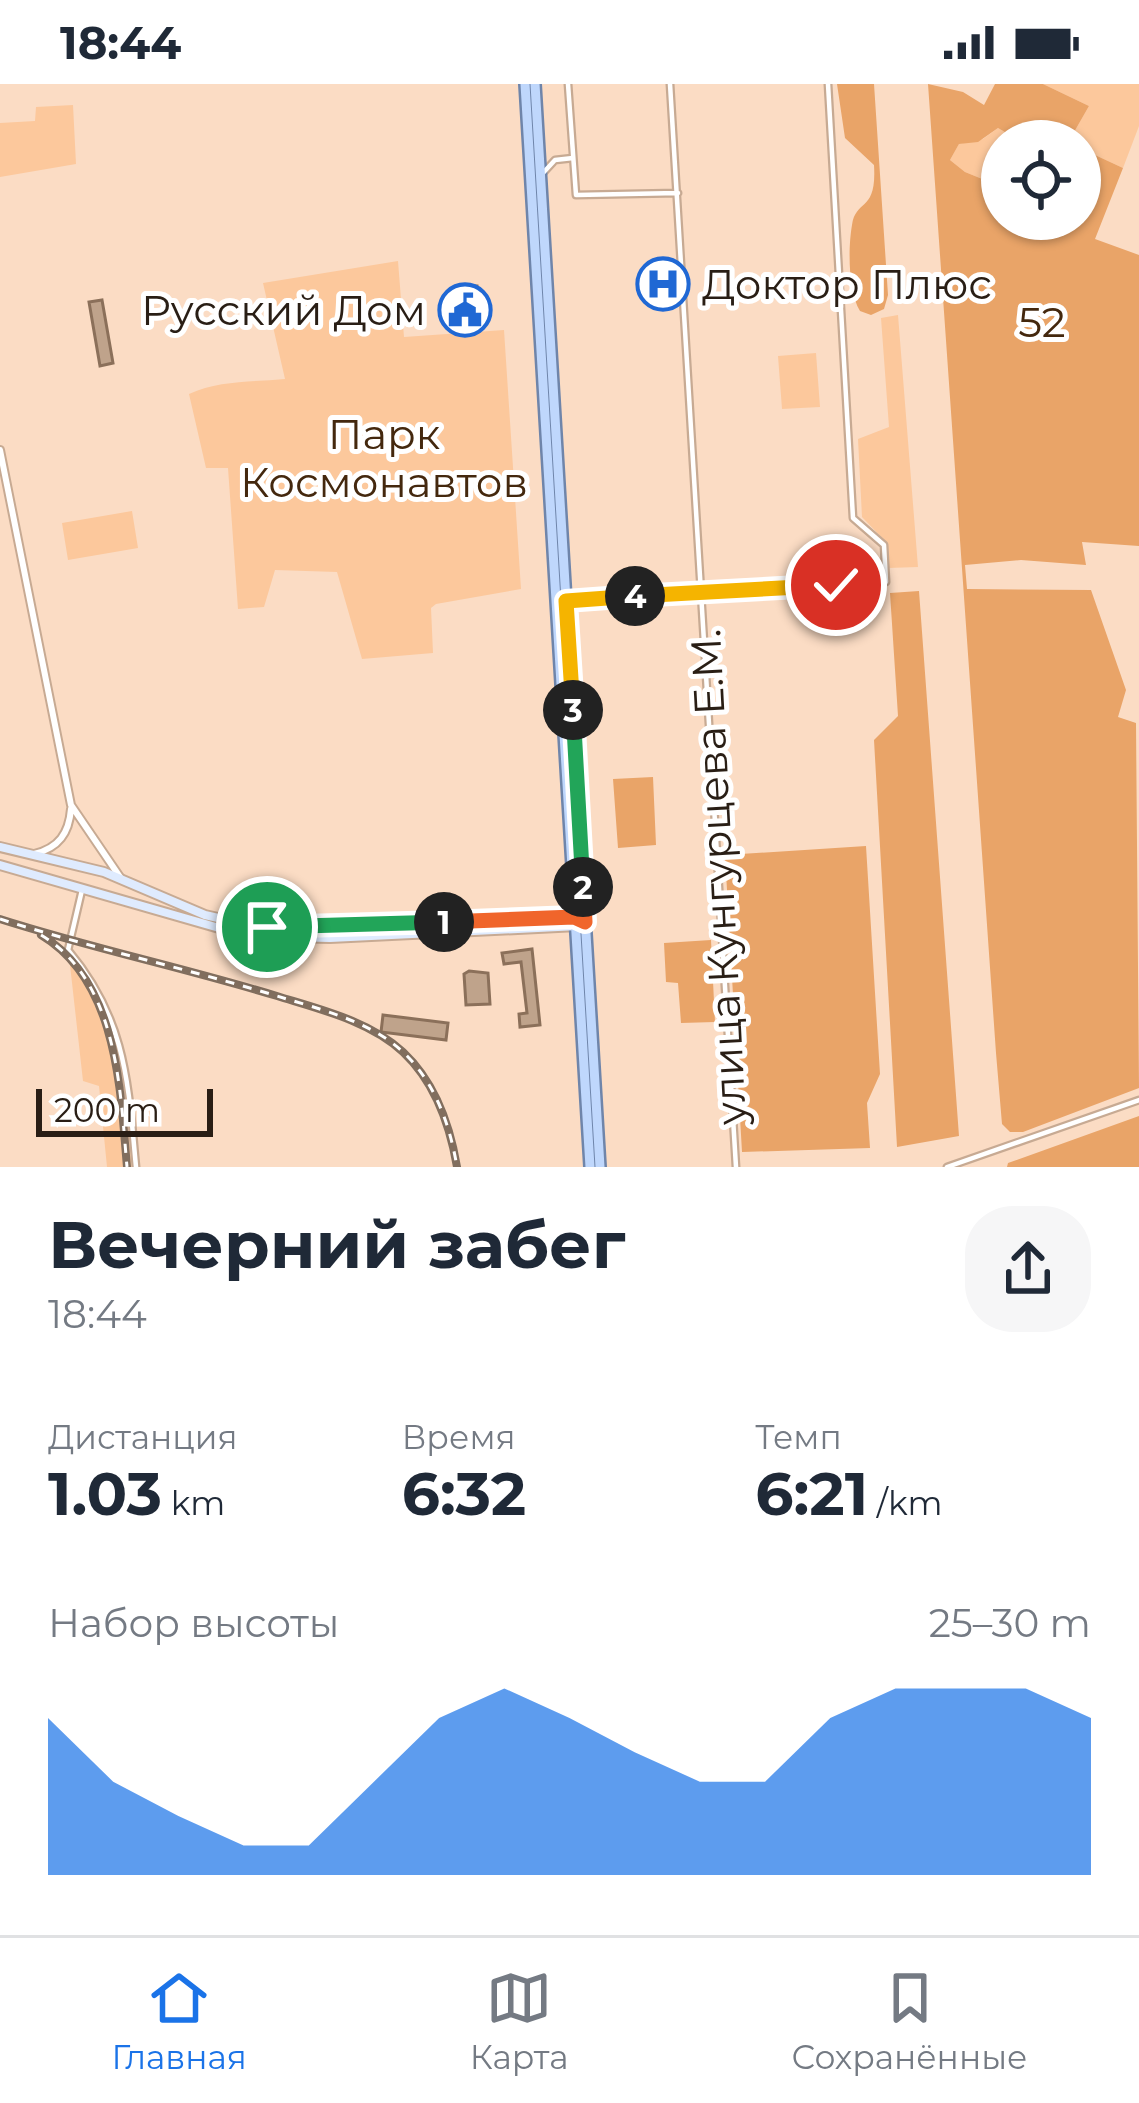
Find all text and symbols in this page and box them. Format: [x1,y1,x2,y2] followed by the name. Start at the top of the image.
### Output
[60,15,181,70] text: 18:44
[981,120,1101,240] map controls
[981,120,1101,240] button: locate
[635,256,691,312] hospital icon: Доктор Плюс
[702,258,992,310] place label: Доктор Плюс
[437,282,493,338] public building icon: Русский Дом
[141,284,426,336] place label: Русский Дом
[1018,296,1066,348] park label: 52
[240,408,528,508] park label: Парк Космонавтов
[785,534,887,636] pin
[803,552,869,618] icon: check
[605,566,665,626] pin: 4
[624,576,646,616] text: 4
[679,628,757,1127] street label: улица Кунгурцева Е.М.
[543,680,603,740] pin: 3
[563,690,583,730] text: 3
[553,857,613,917] pin: 2
[573,867,593,907] text: 2
[216,876,318,978] pin
[414,892,474,952] pin: 1
[234,894,300,960] icon: arrive
[438,902,450,942] text: 1
[36,1083,213,1136] scale bar
[54,1090,160,1130] text: 200 m
[48,1204,626,1285] text: Вечерний забег
[965,1206,1091,1332] button: share
[48,1290,147,1338] text: 18:44
[48,1417,238,1457] text: Дистанция
[402,1417,515,1457] text: Время
[755,1417,842,1457] text: Темп
[48,1457,162,1530] text: 1.03
[402,1457,526,1530] text: 6:32
[755,1457,868,1530] text: 6:21
[162,1483,225,1523] text: km
[868,1483,943,1523] text: /km
[48,1599,339,1647] text: Набор высоты
[929,1599,1091,1647] text: 25–30 m
[111,1965,247,2077] tab: Главная
[470,1965,569,2077] tab: Карта
[792,1965,1027,2077] tab: Сохранённые

